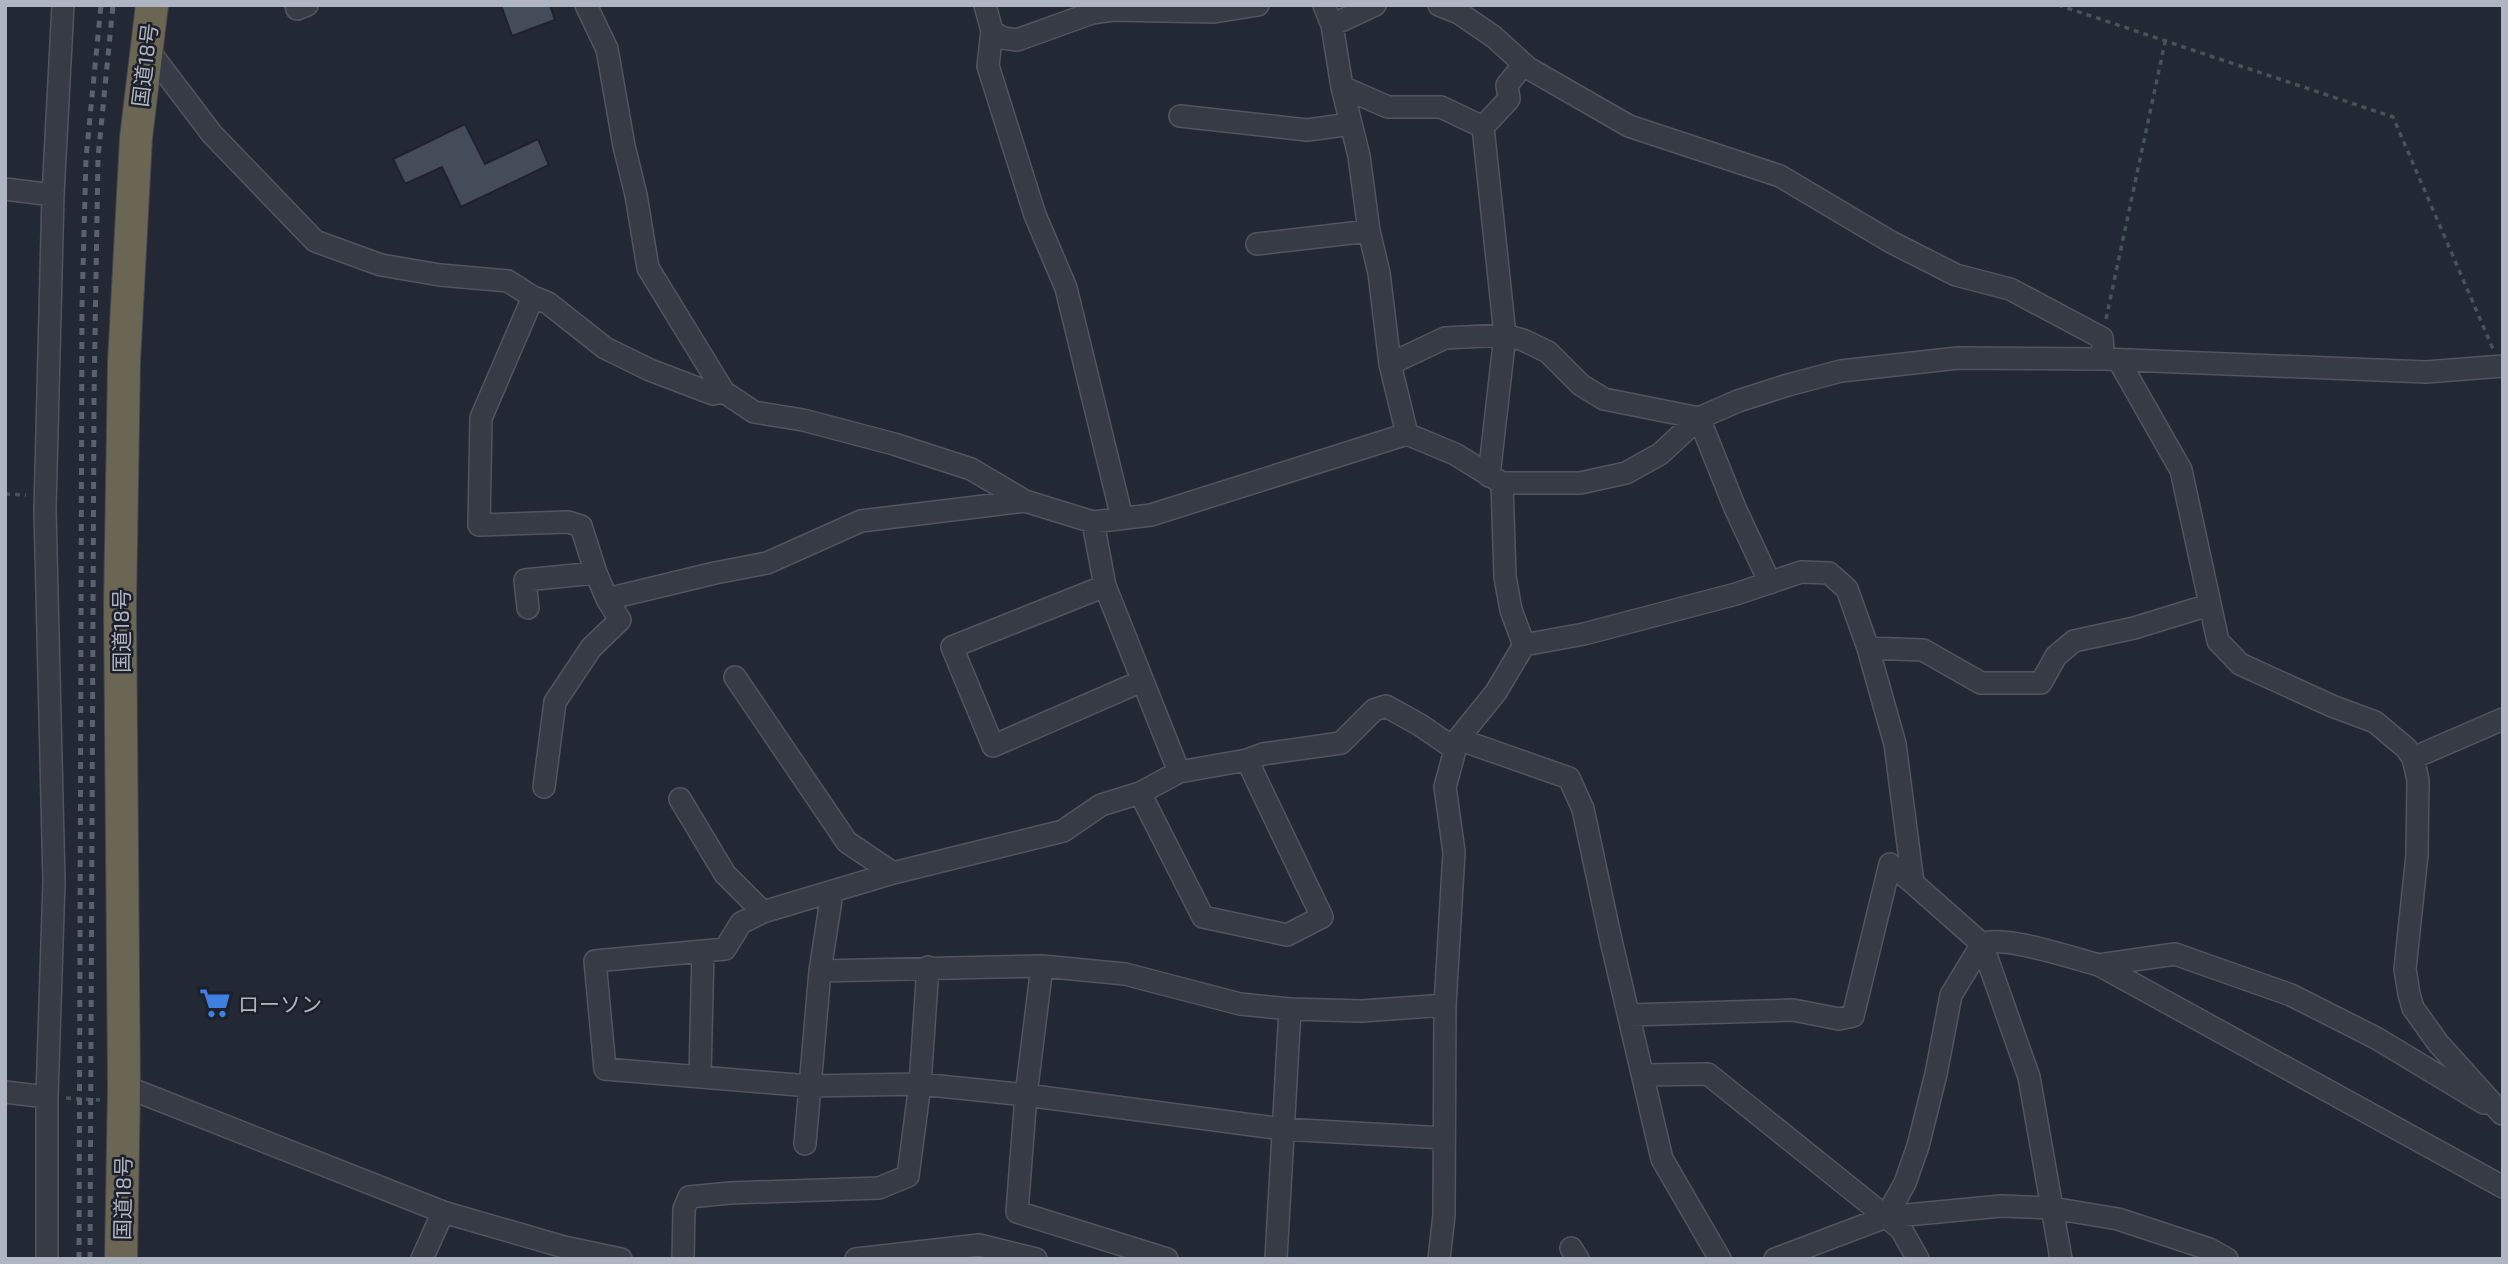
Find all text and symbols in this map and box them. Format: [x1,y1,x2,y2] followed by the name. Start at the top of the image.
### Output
[126,22,162,108] street label: 国道18号
[108,589,133,673] street label: 国道18号
[198,986,232,1020] supermarket icon: ローソン
[238,991,322,1016] place label: ローソン
[109,1156,135,1240] street label: 国道18号

